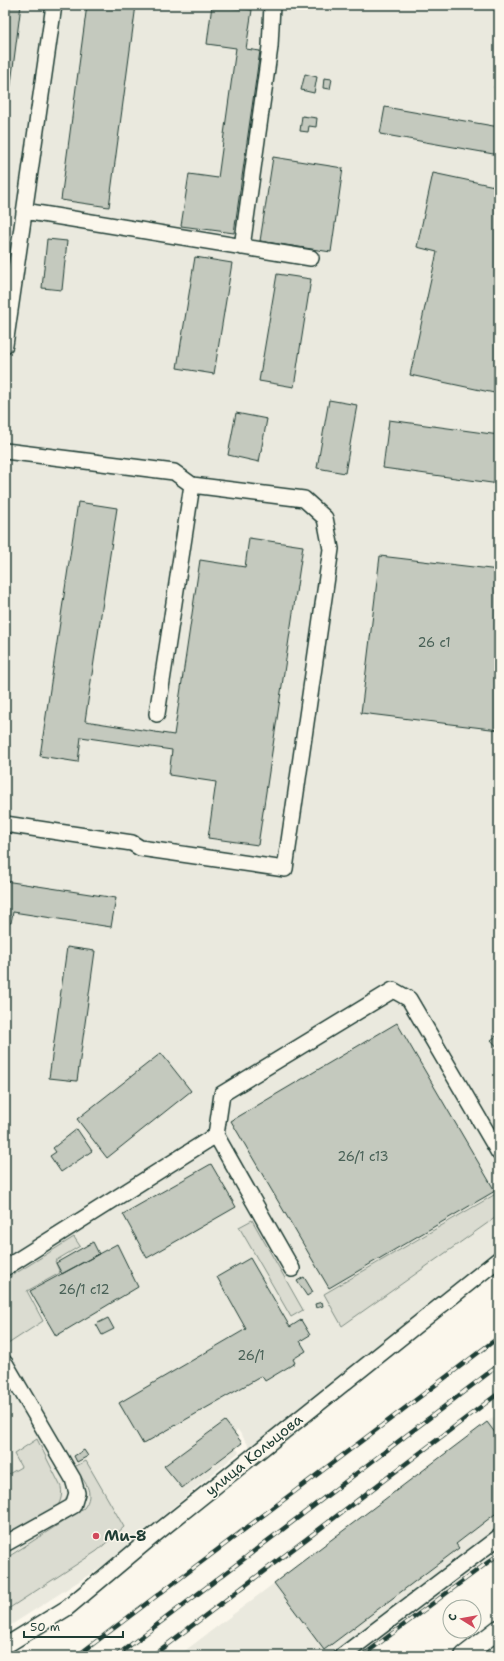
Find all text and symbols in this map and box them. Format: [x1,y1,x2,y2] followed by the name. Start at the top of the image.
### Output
[417,634,451,651] house number: 26 с1
[337,1148,389,1165] house number: 26/1 с13
[58,1281,110,1298] house number: 26/1 с12
[237,1347,265,1364] house number: 26/1
[201,1409,307,1500] street label: улица Кольцова
[104,1526,147,1546] place label: Ми-8
[91,1531,101,1541] marker: Ми-8
[442,1599,482,1639] north arrow
[445,1612,461,1622] text: С
[24,1613,123,1639] scale bar
[30,1619,60,1635] text: 50 m

